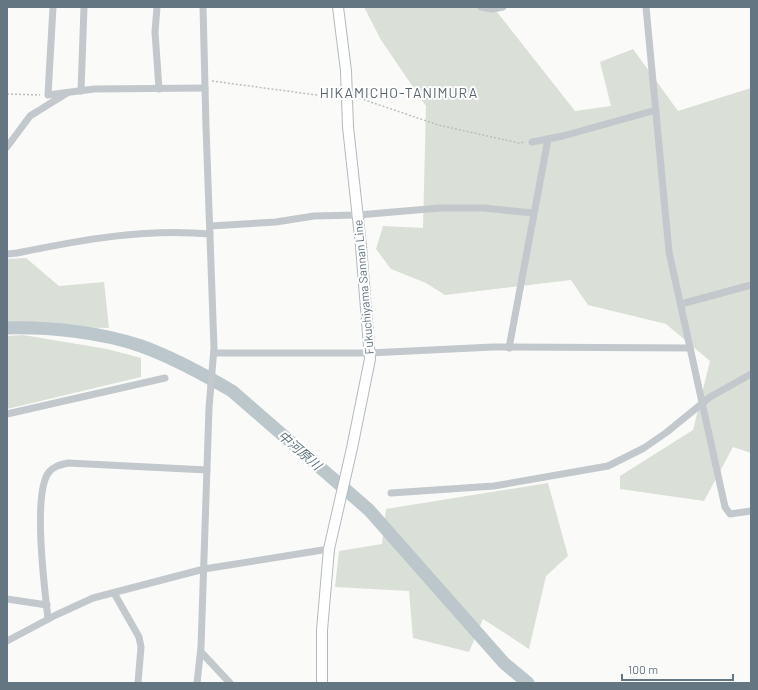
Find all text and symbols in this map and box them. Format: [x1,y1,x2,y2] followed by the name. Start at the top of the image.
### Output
[320,84,478,101] district label: HIKAMICHO-TANIMURA
[350,219,376,355] street label: Fukuchiyama Sannan Line
[275,427,326,474] water label: 中河原川
[622,656,733,682] scale bar
[628,662,658,676] text: 100 m

